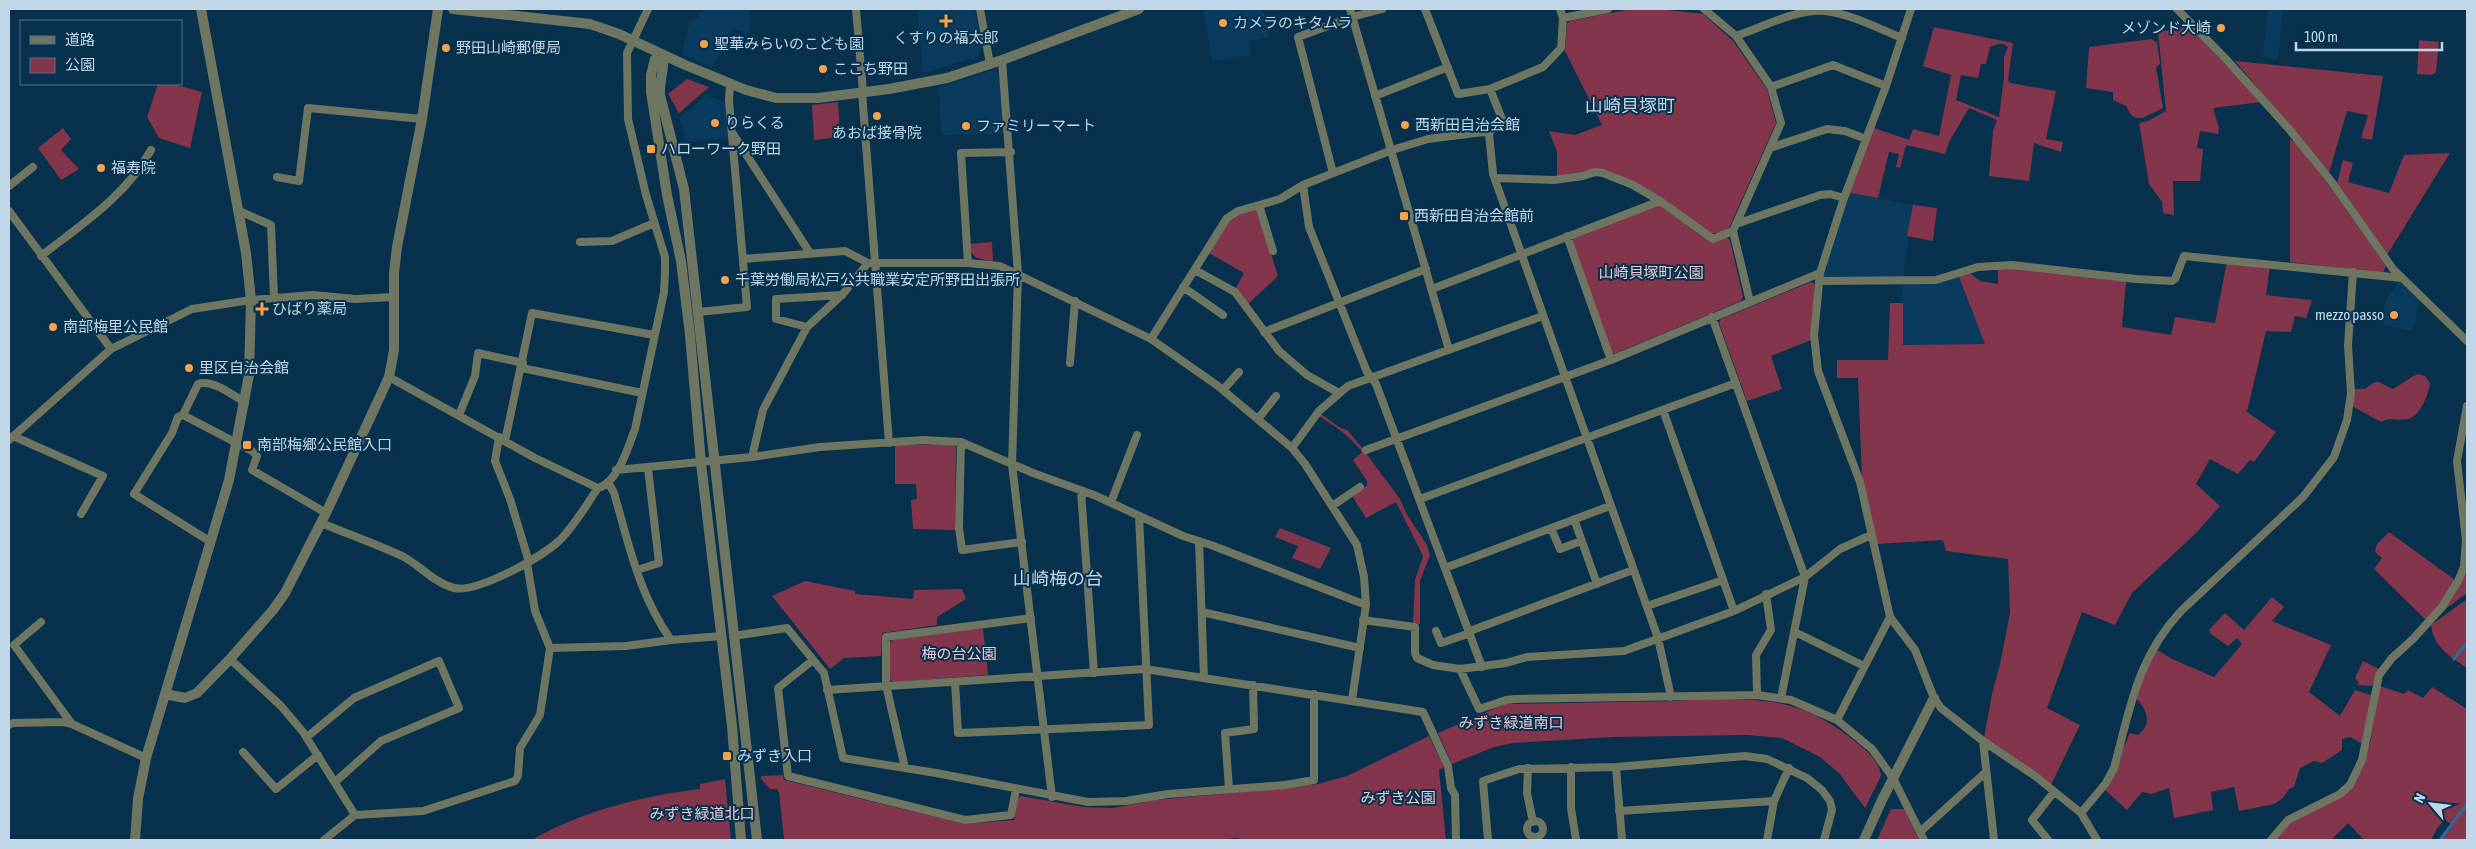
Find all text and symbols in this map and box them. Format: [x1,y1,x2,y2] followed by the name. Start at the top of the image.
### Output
[1233,14,1352,31] place label: カメラのキタムラ
[940,15,952,27] marker: くすりの福太郎
[1217,17,1229,29] marker: カメラのキタムラ
[2121,19,2211,36] place label: メゾンド大崎
[20,20,182,85] legend
[2296,20,2442,52] scale bar
[2215,22,2227,34] marker: メゾンド大崎
[2304,28,2338,45] text: 100 m
[893,29,999,46] place label: くすりの福太郎
[65,31,95,48] text: 道路
[714,35,864,52] place label: 聖華みらいのこども園
[698,38,710,50] marker: 聖華みらいのこども園
[456,39,561,56] place label: 野田山崎郵便局
[440,42,452,54] marker: 野田山崎郵便局
[65,56,95,73] text: 公園
[833,60,908,77] place label: ここち野田
[817,63,829,75] marker: ここち野田
[1585,95,1675,116] district label: 山崎貝塚町
[871,110,883,122] marker: あおば接骨院
[725,114,785,131] place label: りらくる
[1415,116,1520,133] place label: 西新田自治会館
[709,117,721,129] marker: りらくる
[976,117,1096,134] place label: ファミリーマート
[1399,119,1411,131] marker: 西新田自治会館
[960,120,972,132] marker: ファミリーマート
[832,124,922,141] place label: あおば接骨院
[661,140,781,157] place label: ハローワーク野田
[645,143,657,155] marker: ハローワーク野田
[111,159,156,176] place label: 福寿院
[95,162,107,174] marker: 福寿院
[1414,207,1534,224] place label: 西新田自治会館前
[1398,210,1410,222] marker: 西新田自治会館前
[1598,264,1704,281] park label: 山崎貝塚町公園
[735,271,1020,288] place label: 千葉労働局松戸公共職業安定所野田出張所
[719,274,731,286] marker: 千葉労働局松戸公共職業安定所野田出張所
[272,300,347,317] place label: ひばり薬局
[256,303,268,315] marker: ひばり薬局
[2315,306,2384,323] place label: mezzo passo
[2388,309,2400,321] marker: mezzo passo
[63,318,168,335] place label: 南部梅里公民館
[47,321,59,333] marker: 南部梅里公民館
[199,359,289,376] place label: 里区自治会館
[183,362,195,374] marker: 里区自治会館
[257,436,392,453] place label: 南部梅郷公民館入口
[241,439,253,451] marker: 南部梅郷公民館入口
[1013,568,1103,589] district label: 山崎梅の台
[921,645,997,662] park label: 梅の台公園
[1458,714,1564,731] park label: みずき緑道南口
[737,747,812,764] place label: みずき入口
[721,750,733,762] marker: みずき入口
[2406,779,2456,829] north arrow
[1360,789,1436,806] park label: みずき公園
[2411,790,2429,805] text: N
[649,805,755,822] park label: みずき緑道北口

